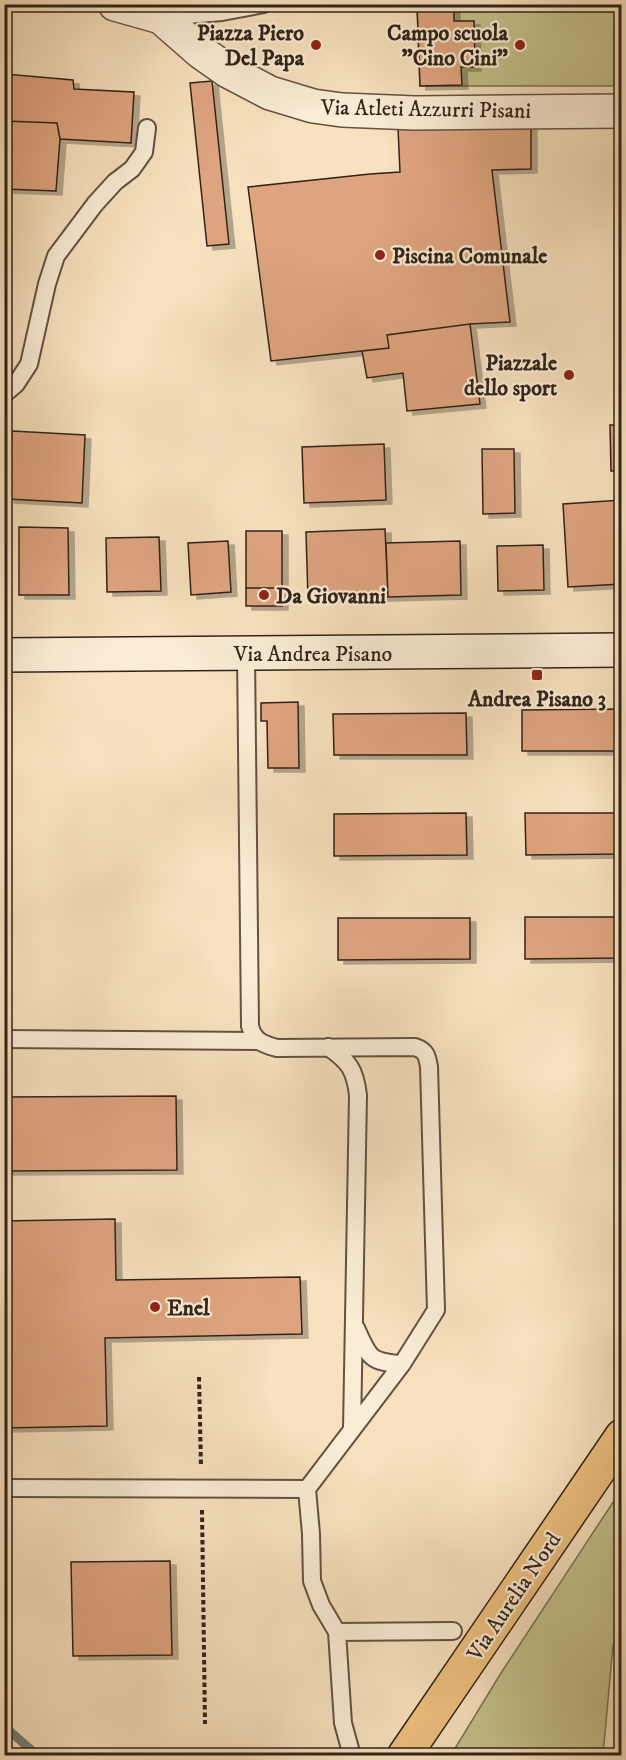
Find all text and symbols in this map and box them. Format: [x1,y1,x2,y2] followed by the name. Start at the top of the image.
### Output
[197,20,305,72] place label: Piazza Piero Del Papa
[387,20,509,72] place label: Campo scuola "Cino Cini"
[309,38,323,52] marker: Piazza Piero Del Papa
[513,38,527,52] marker: Campo scuola "Cino Cini"
[320,94,531,125] street label: Via Atleti Azzurri Pisani
[392,243,547,270] place label: Piscina Comunale
[373,248,387,262] marker: Piscina Comunale
[464,350,557,402] place label: Piazzale dello sport
[562,368,576,382] marker: Piazzale dello sport
[276,583,386,610] place label: Da Giovanni
[257,588,271,602] marker: Da Giovanni
[233,641,392,668] street label: Via Andrea Pisano
[530,668,544,682] marker: Andrea Pisano 3
[467,686,606,713] place label: Andrea Pisano 3
[167,1295,210,1322] place label: Enel
[148,1300,162,1314] marker: Enel
[461,1527,567,1667] street label: Via Aurelia Nord

